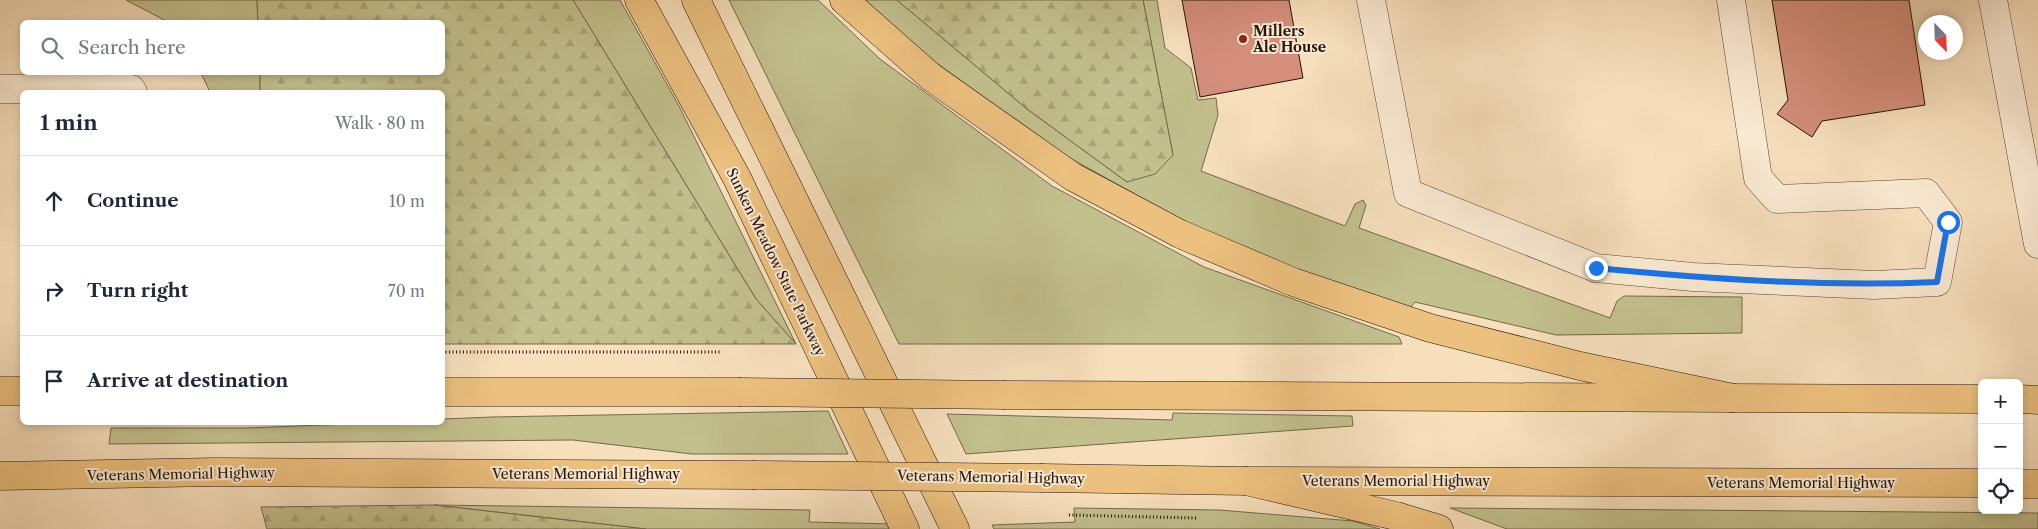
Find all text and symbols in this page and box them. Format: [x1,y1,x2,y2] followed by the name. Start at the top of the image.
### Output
[1918,15,1963,60] north arrow
[20,20,445,75] search box
[1252,22,1326,56] place label: Millers Ale House
[1237,33,1249,45] marker: Millers Ale House
[38,34,66,62] icon: search
[78,36,186,59] text: Search here
[40,110,98,135] text: 1 min
[335,113,425,133] text: Walk · 80 m
[722,165,830,359] street label: Sunken Meadow State Parkway
[40,187,68,215] icon: ahead
[87,189,179,212] text: Continue
[389,191,425,211] text: 10 m
[1937,211,1960,234] route start
[1585,257,1608,280] route end
[40,277,68,305] icon: right
[87,279,188,302] text: Turn right
[388,281,425,301] text: 70 m
[40,367,68,395] icon: arrive
[87,369,288,392] text: Arrive at destination
[1978,379,2023,514] map controls
[1978,379,2023,424] button: +
[1978,424,2023,469] button: −
[86,463,275,485] street label: Veterans Memorial Highway
[491,465,680,483] street label: Veterans Memorial Highway
[896,466,1085,488] street label: Veterans Memorial Highway
[1978,469,2023,514] button: locate
[1301,472,1490,490] street label: Veterans Memorial Highway
[1706,474,1895,492] street label: Veterans Memorial Highway

